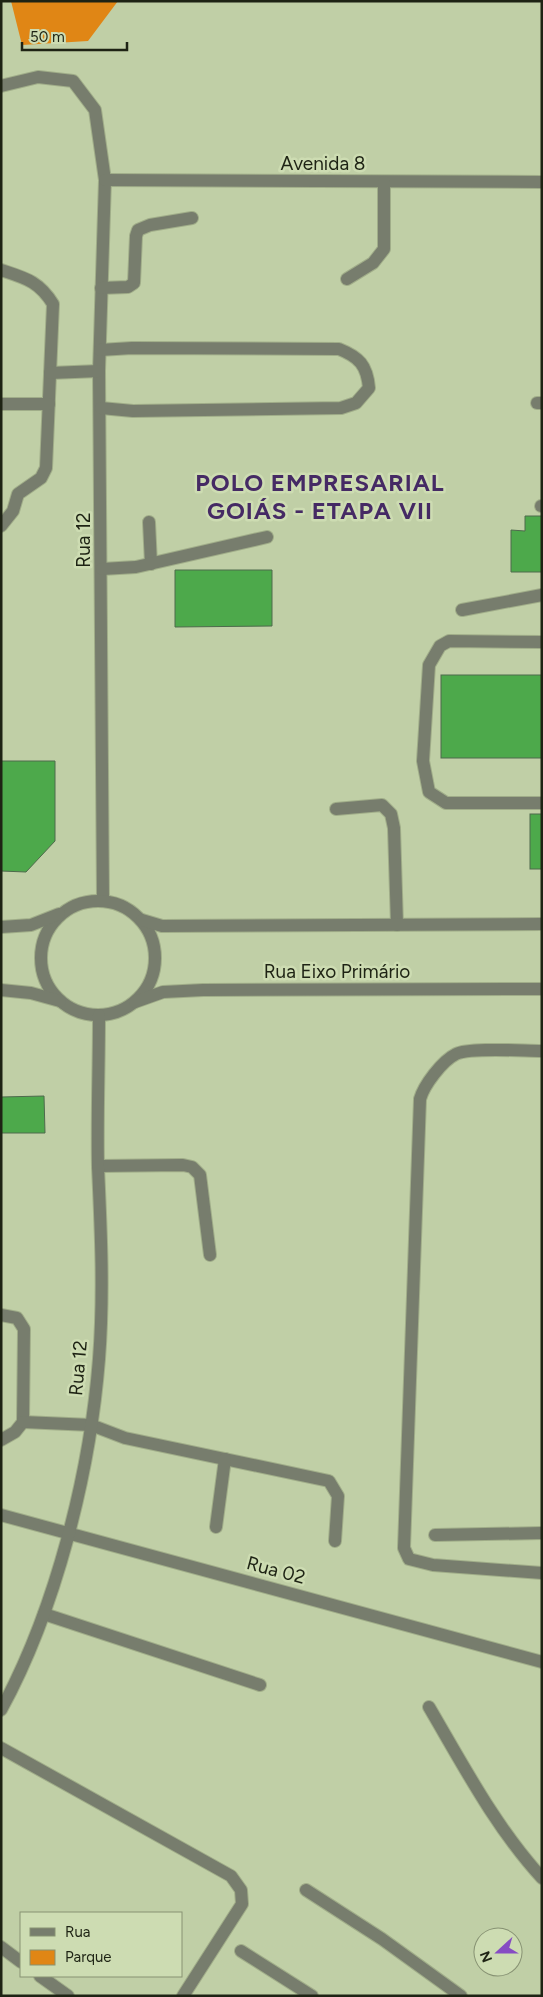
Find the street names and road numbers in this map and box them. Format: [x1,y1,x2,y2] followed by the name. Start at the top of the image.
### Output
[281,152,365,175] street label: Avenida 8
[72,512,95,568] street label: Rua 12
[264,960,410,983] street label: Rua Eixo Primário
[64,1339,92,1397] street label: Rua 12
[244,1551,308,1589] street label: Rua 02

